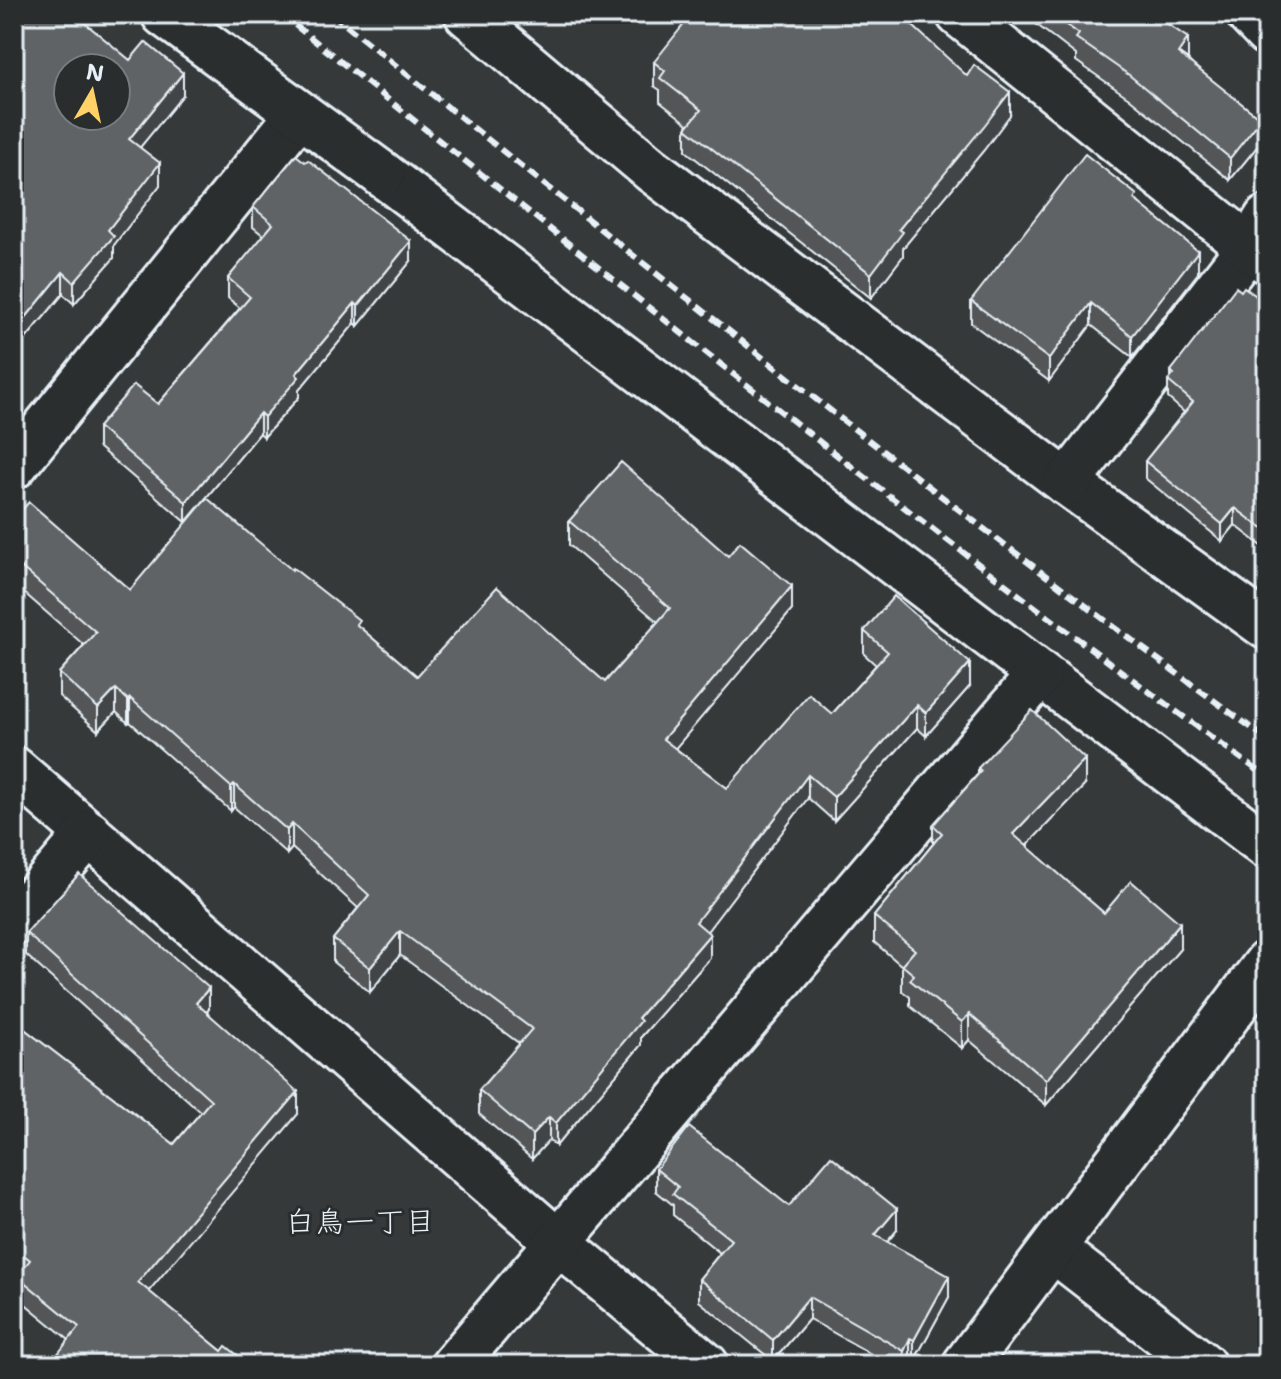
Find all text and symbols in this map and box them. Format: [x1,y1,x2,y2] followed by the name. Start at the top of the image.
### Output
[52,52,132,132] north arrow
[84,57,106,88] text: N
[285,1201,435,1242] district label: 白鳥一丁目

